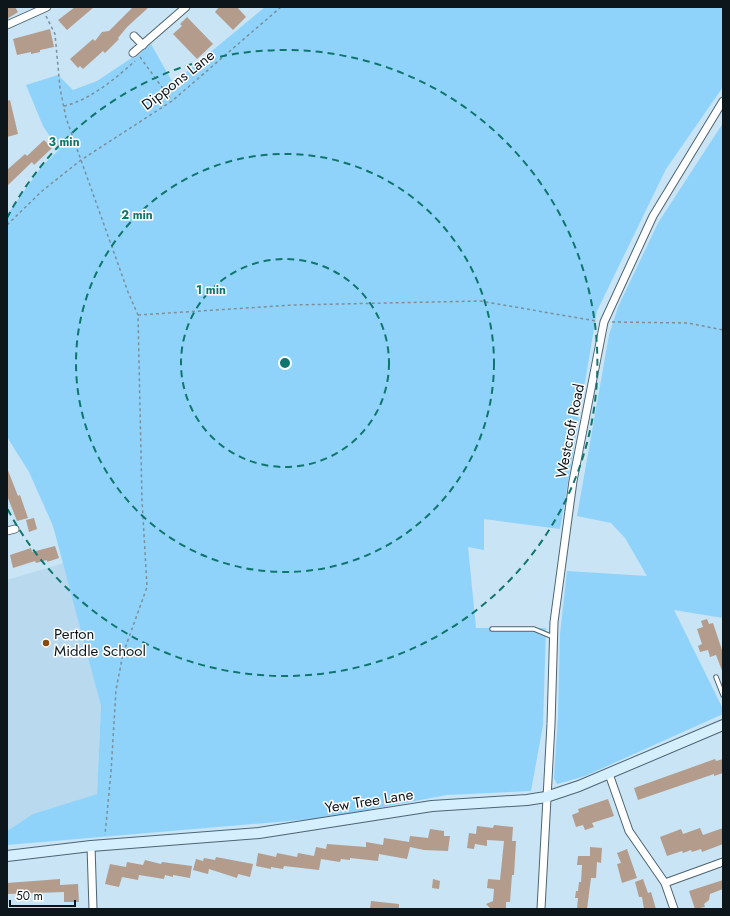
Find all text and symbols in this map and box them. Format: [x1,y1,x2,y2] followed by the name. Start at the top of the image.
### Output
[137,44,219,116] street label: Dippons Lane
[48,133,80,151] text: 3 min
[121,206,153,224] text: 2 min
[196,281,226,299] text: 1 min
[278,356,292,370] centre of rings
[550,382,590,480] street label: Westcroft Road
[54,623,146,662] place label: Perton Middle School
[41,638,51,648] marker: Perton Middle School
[323,783,415,819] street label: Yew Tree Lane
[10,882,75,908] scale bar
[16,887,43,905] text: 50 m

